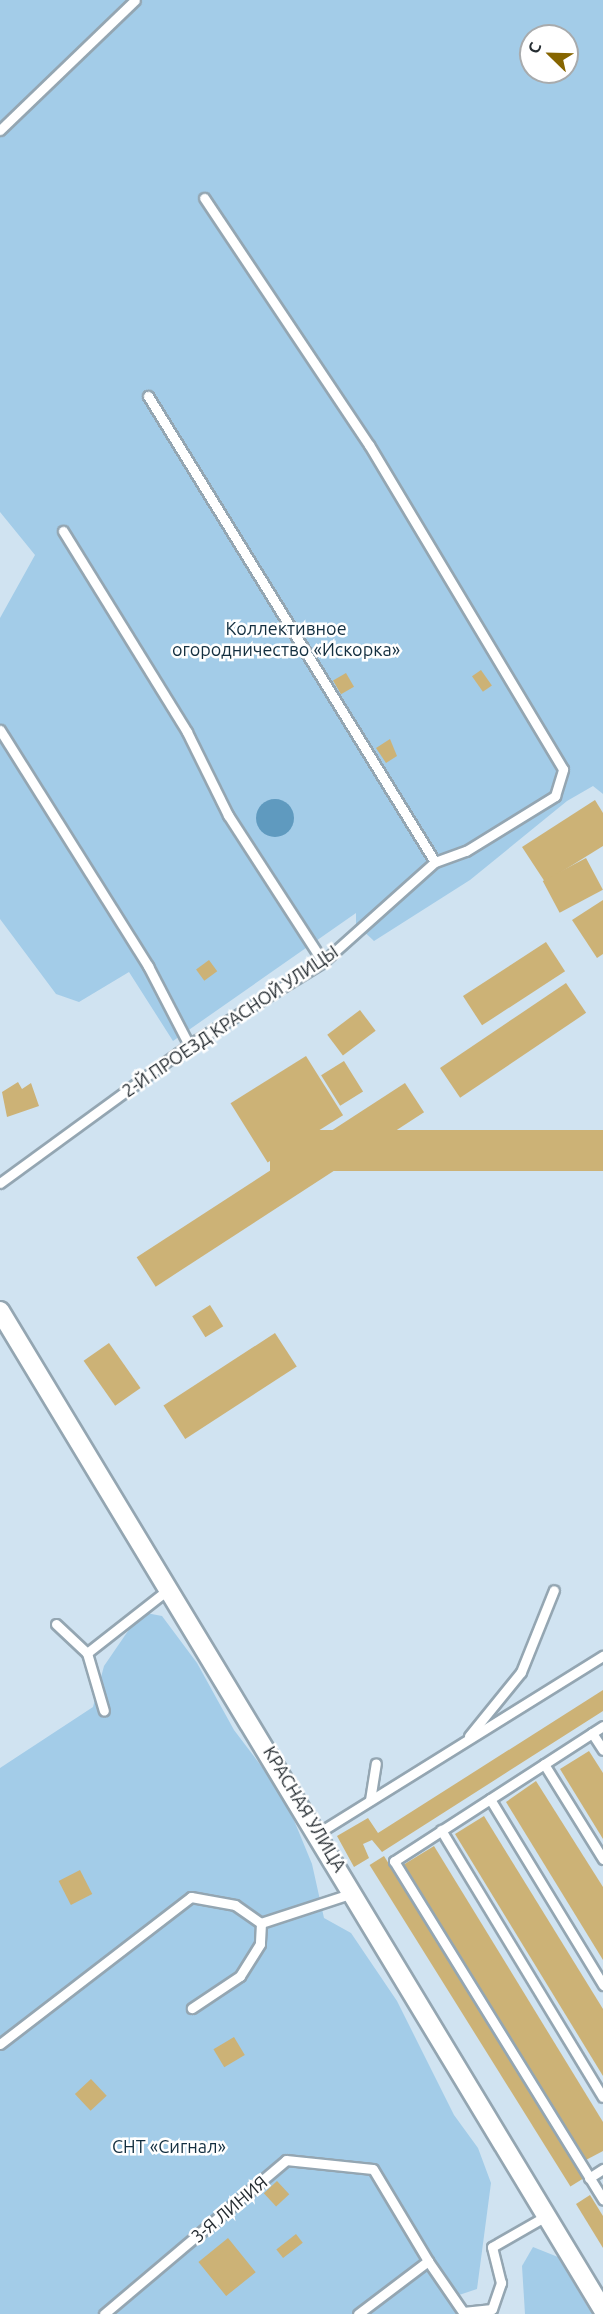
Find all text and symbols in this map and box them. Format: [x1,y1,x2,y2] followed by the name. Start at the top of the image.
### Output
[519,24,579,84] north arrow
[524,40,545,56] text: С
[172,618,400,660] park label: Коллективное огородничество «Искорка»
[118,941,342,1101] street label: 2-Й ПРОЕЗД КРАСНОЙ УЛИЦЫ
[259,1742,351,1876] street label: КРАСНАЯ УЛИЦА
[112,2135,226,2157] park label: СНТ «Сигнал»
[187,2171,271,2247] street label: 3-Я ЛИНИЯ

